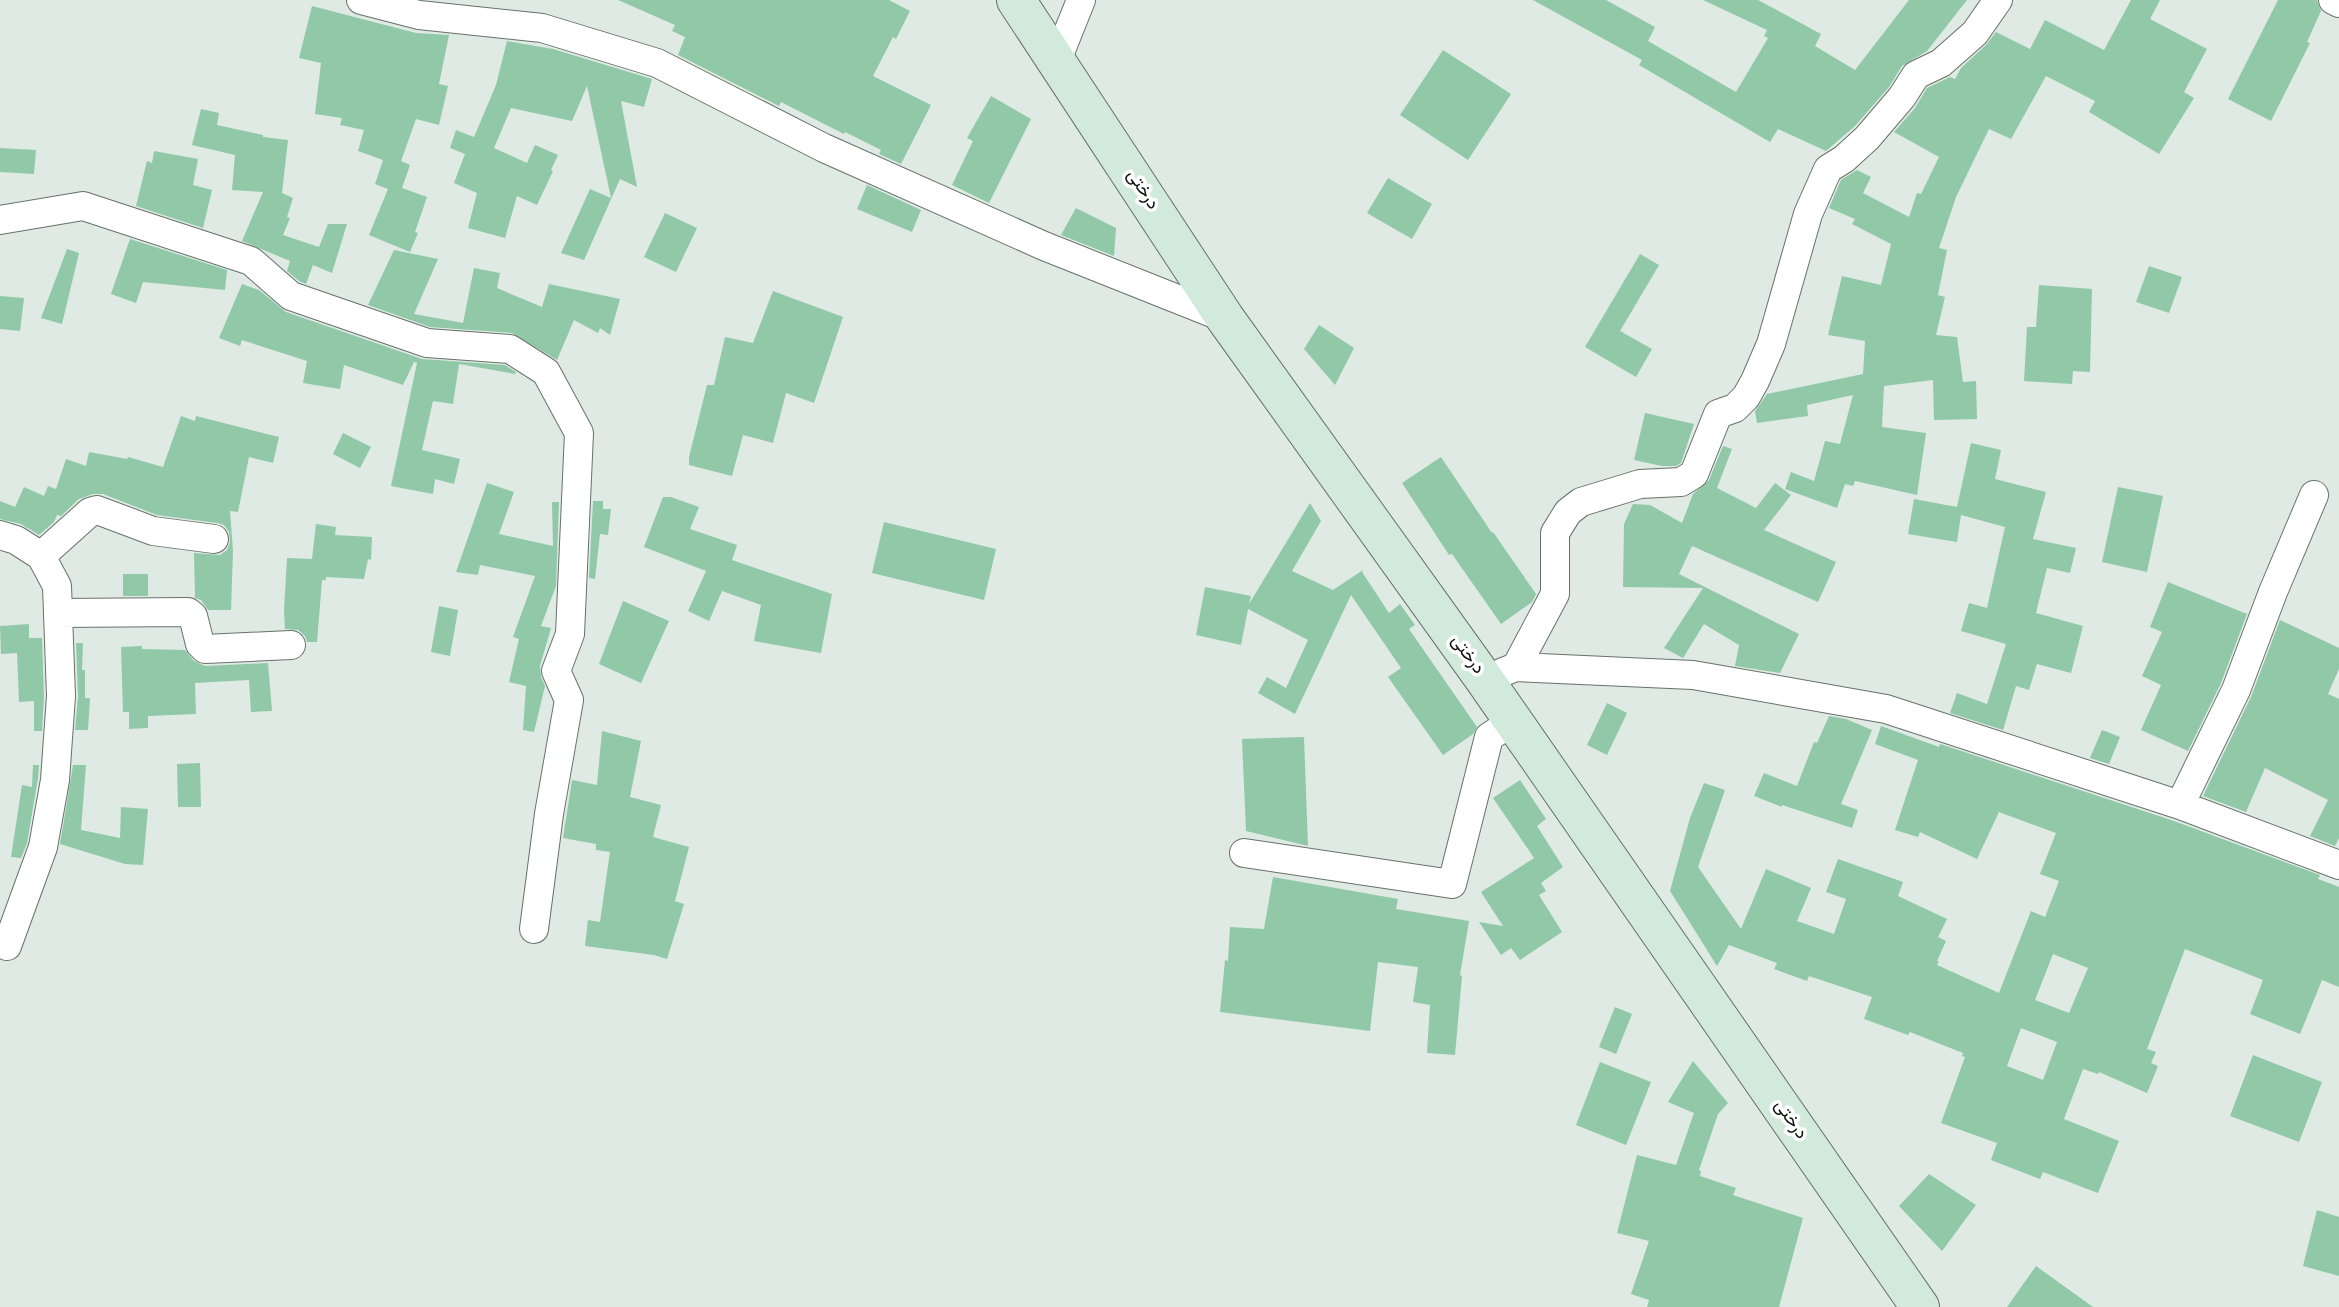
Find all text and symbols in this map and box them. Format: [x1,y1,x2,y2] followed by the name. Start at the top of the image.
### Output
[1118,164,1166,216] street label: درختی
[1443,629,1491,681] street label: درختی
[1766,1094,1814,1146] street label: درختی

